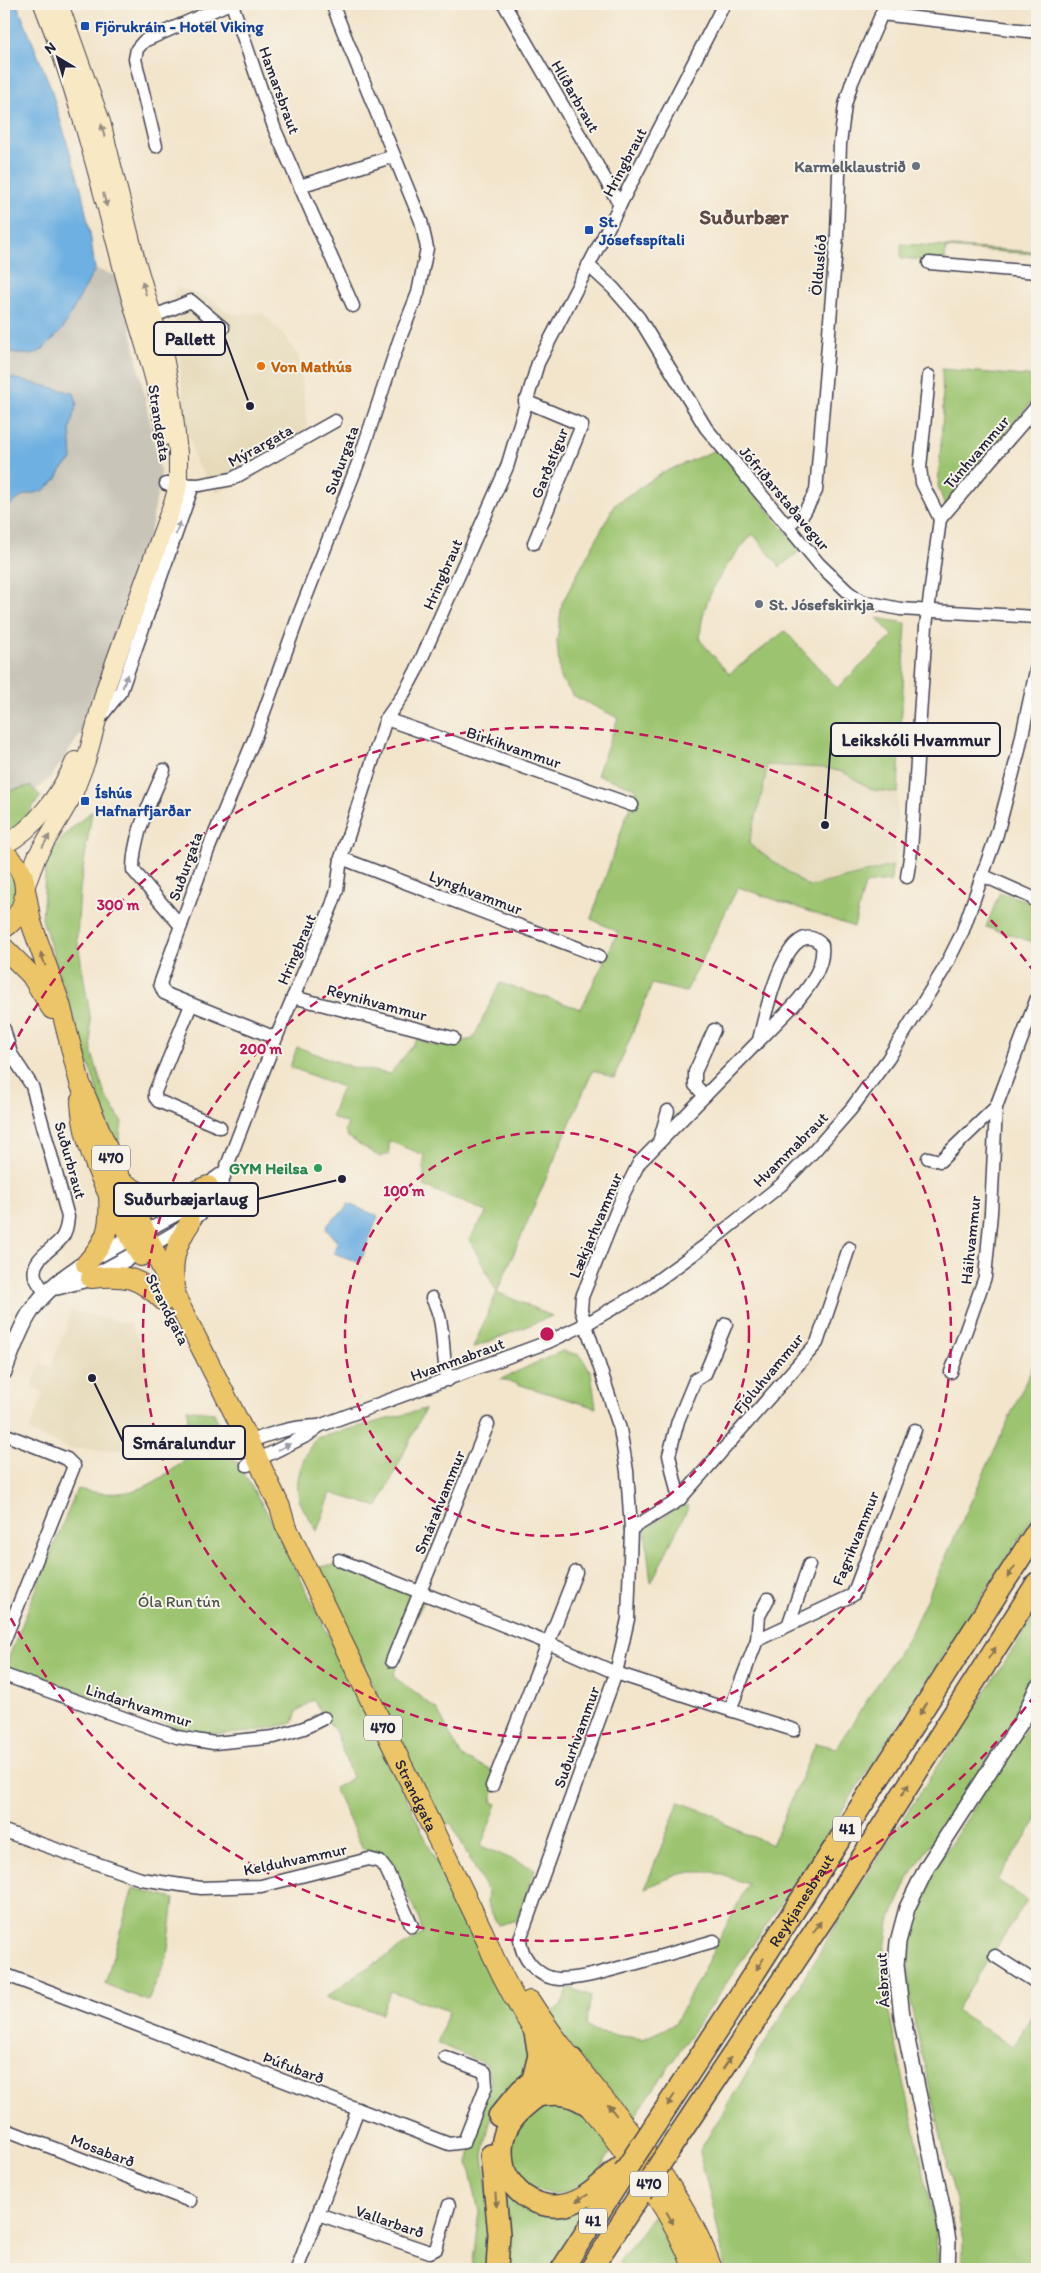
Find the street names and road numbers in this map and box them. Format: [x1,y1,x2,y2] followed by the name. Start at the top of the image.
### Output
[255,44,304,136] street label: Hamarsbraut
[547,57,604,136] street label: Hlíðarbraut
[598,124,651,200] street label: Hringbraut
[806,233,831,297] street label: Ölduslóð
[144,383,175,464] street label: Strandgata
[939,411,1014,493] street label: Túnhvammur
[224,420,297,471] street label: Mýrargata
[320,422,363,497] street label: Suðurgata
[527,425,572,501] street label: Garðstígur
[735,442,834,554] street label: Jófríðarstaðavegur
[418,536,466,613] street label: Hringbraut
[464,722,564,773] street label: Birkihvammur
[164,828,207,903] street label: Suðurgata
[427,866,525,919] street label: Lynghvammur
[273,911,320,988] street label: Hringbraut
[325,980,430,1025] street label: Reynihvammur
[749,1108,832,1191] street label: Hvammabraut
[50,1119,91,1201] street label: Suðurbraut
[92,1146,130,1170] road number: 470
[565,1170,626,1281] street label: Lækjarhvammur
[956,1195,985,1285] street label: Háihvammur
[141,1270,194,1349] street label: Strandgata
[729,1329,808,1417] street label: Fjóluhvammur
[408,1334,507,1385] street label: Hvammabraut
[410,1447,469,1557] street label: Smárahvammur
[828,1488,883,1588] street label: Fagrihvammur
[84,1679,194,1732] street label: Lindarhvammur
[549,1683,604,1791] street label: Suðurhvammur
[364,1716,402,1740] road number: 470
[391,1756,442,1835] street label: Strandgata
[833,1816,861,1842] road number: 41
[242,1839,349,1880] street label: Kelduhvammur
[765,1850,838,1950] street label: Reykjanesbraut
[872,1952,893,2008] street label: Ásbraut
[261,2047,327,2088] street label: Þúfubarð
[68,2130,138,2171] street label: Mosabarð
[630,2172,668,2196] road number: 470
[353,2201,427,2242] street label: Vallarbarð
[579,2208,607,2234] road number: 41

